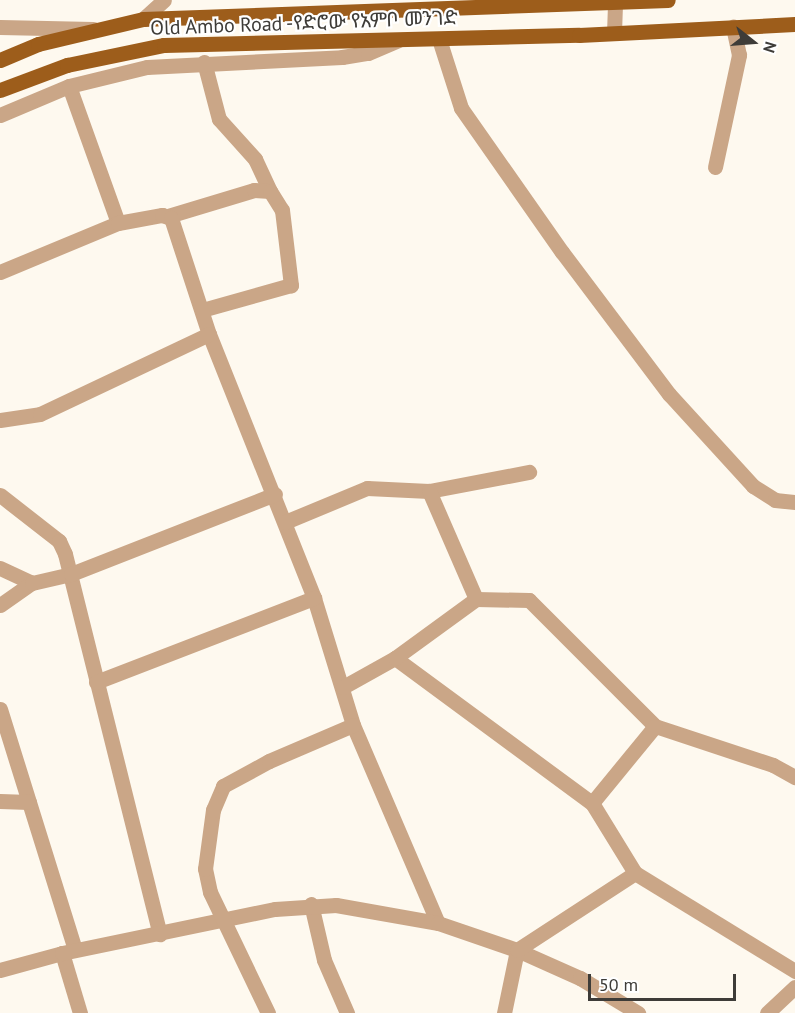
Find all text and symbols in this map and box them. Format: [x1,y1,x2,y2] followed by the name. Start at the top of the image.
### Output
[149,6,459,40] street label: Old Ambo Road -የድሮው የአምቦ መንገድ
[723,12,783,72] north arrow
[759,39,781,55] text: N
[591,962,740,1000] scale bar
[599,973,638,996] text: 50 m

